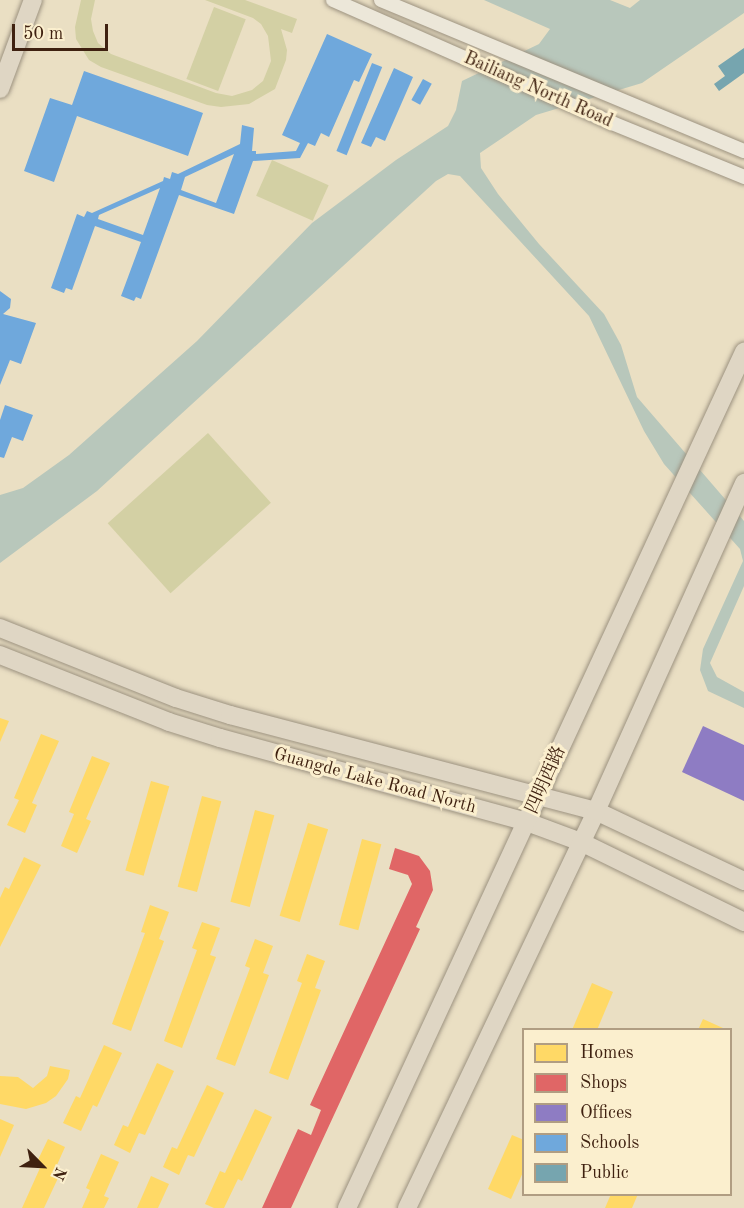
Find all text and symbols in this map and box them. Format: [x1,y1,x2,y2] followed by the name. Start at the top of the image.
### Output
[15,12,111,50] scale bar
[23,25,63,43] text: 50 m
[460,47,616,133] street label: Bailiang North Road
[521,743,571,817] street label: 四明西路
[271,744,479,818] street label: Guangde Lake Road North
[522,1028,732,1196] legend
[580,1044,634,1062] text: Homes
[580,1074,627,1092] text: Shops
[580,1104,632,1122] text: Offices
[580,1134,639,1152] text: Schools
[12,1136,72,1196] north arrow
[49,1164,68,1182] text: N
[580,1164,629,1182] text: Public

